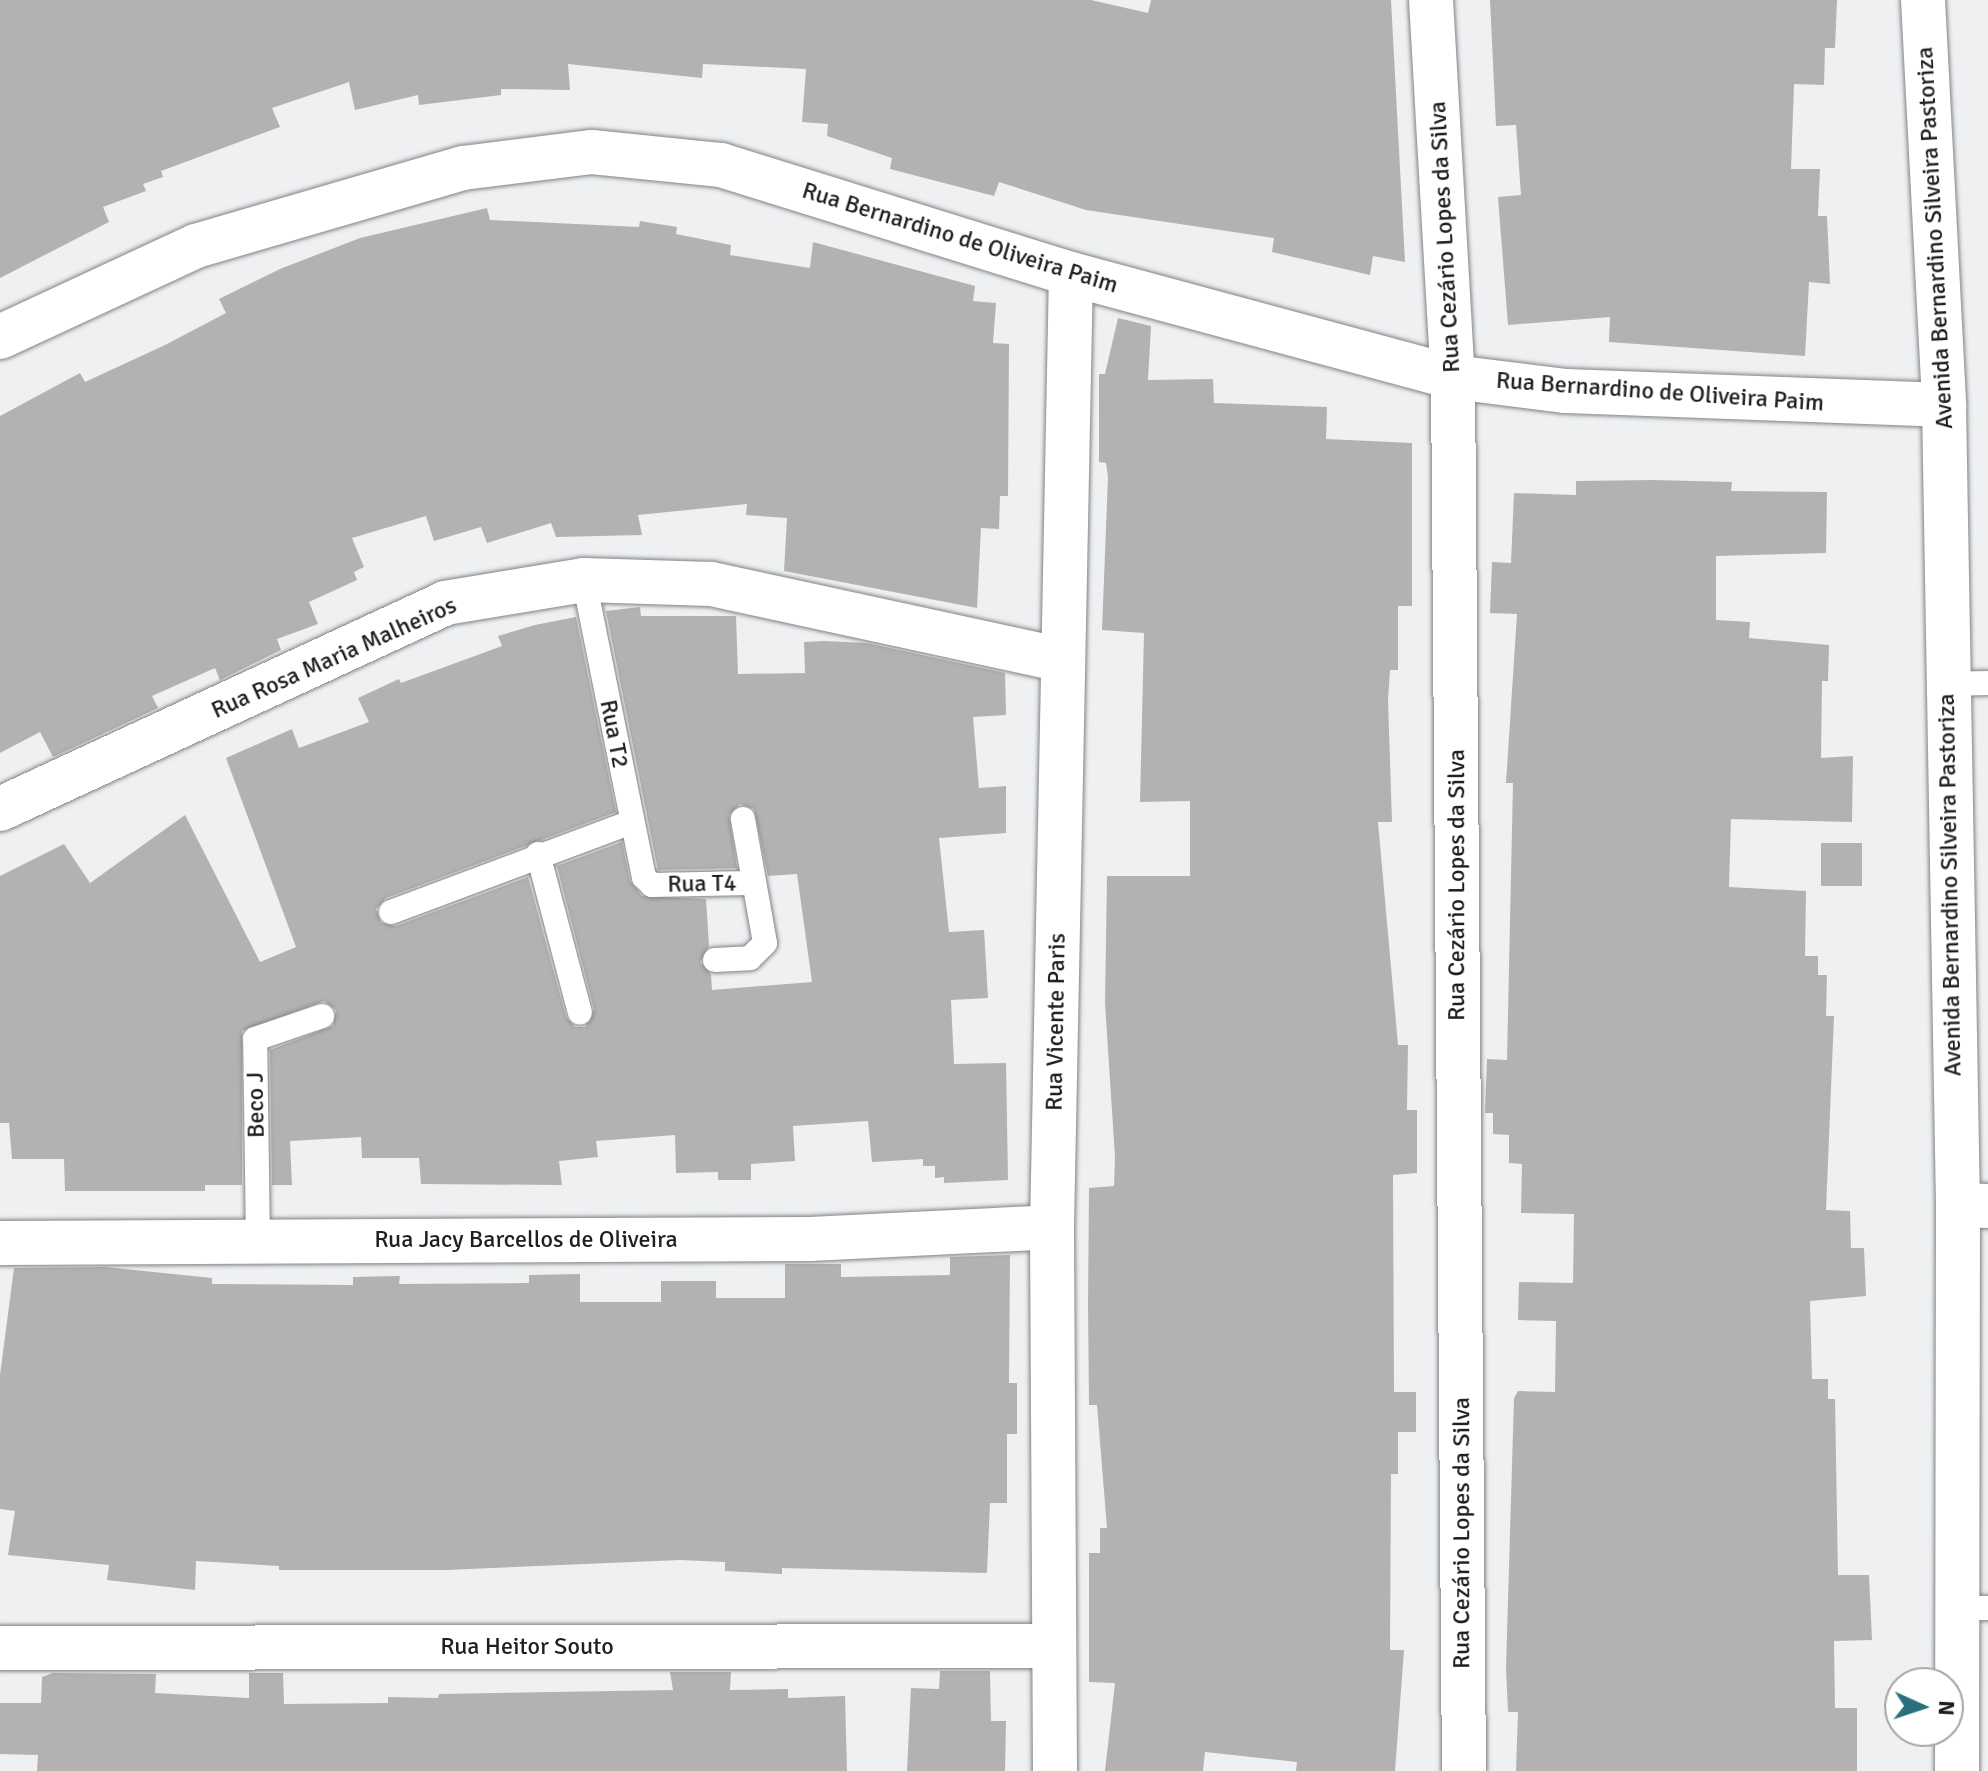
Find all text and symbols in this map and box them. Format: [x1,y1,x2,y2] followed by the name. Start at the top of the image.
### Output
[1911,46,1959,430] street label: Avenida Bernardino Silveira Pastoriza
[1424,100,1466,374] street label: Rua Cezário Lopes da Silva
[799,176,1121,300] street label: Rua Bernardino de Oliveira Paim
[1495,366,1825,418] street label: Rua Bernardino de Oliveira Paim
[207,591,461,725] street label: Rua Rosa Maria Malheiros
[1932,693,1968,1077] street label: Avenida Bernardino Silveira Pastoriza
[593,697,635,771] street label: Rua T2
[1443,749,1471,1021] street label: Rua Cezário Lopes da Silva
[667,869,737,899] street label: Rua T4
[1040,933,1072,1111] street label: Rua Vicente Paris
[241,1072,271,1138] street label: Beco J
[374,1226,678,1254] street label: Rua Jacy Barcellos de Oliveira
[1448,1397,1476,1669] street label: Rua Cezário Lopes da Silva
[440,1633,614,1661] street label: Rua Heitor Souto
[1884,1667,1964,1747] north arrow
[1933,1700,1960,1717] text: N

